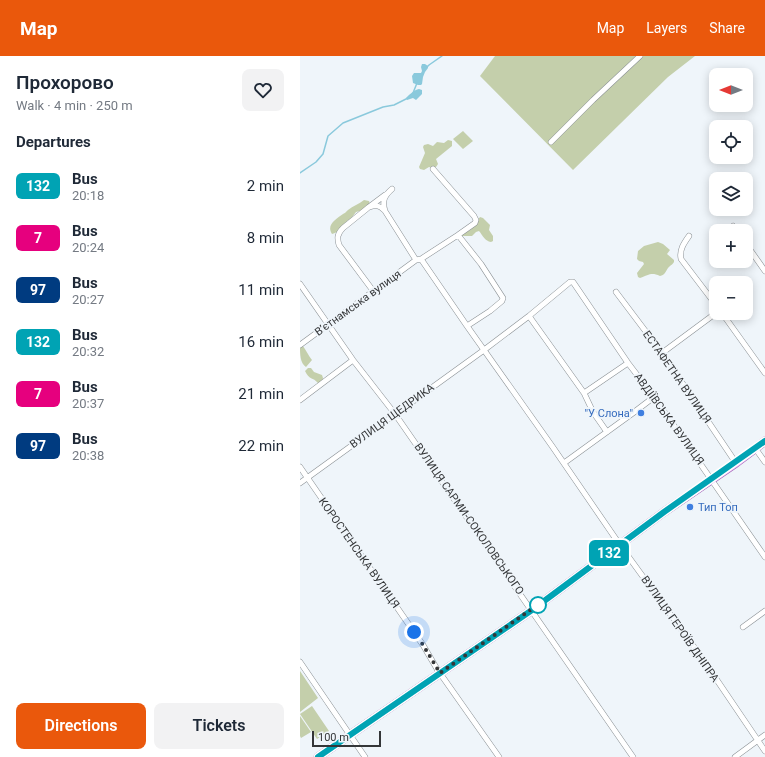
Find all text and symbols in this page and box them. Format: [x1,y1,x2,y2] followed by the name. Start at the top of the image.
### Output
[20,17,58,40] text: Map
[597,20,624,36] text: Map
[646,20,687,36] text: Layers
[709,20,745,36] text: Share
[709,68,753,112] north arrow
[709,68,753,320] map controls
[242,69,284,111] button: heart
[16,71,114,94] text: Прохорово
[16,98,133,113] text: Walk · 4 min · 250 m
[709,120,753,164] button: locate
[16,133,91,151] text: Departures
[72,170,98,188] text: Bus
[709,172,753,216] button: layers
[247,177,284,195] text: 2 min
[26,178,50,194] text: 132
[72,188,104,203] text: 20:18
[72,222,98,240] text: Bus
[709,224,753,268] button: +
[247,229,284,247] text: 8 min
[34,230,42,246] text: 7
[72,240,104,255] text: 20:24
[312,267,404,339] street label: Вʼєтнамська вулиця
[72,274,98,292] text: Bus
[709,276,753,320] button: −
[238,281,284,299] text: 11 min
[30,282,46,298] text: 97
[72,292,104,307] text: 20:27
[72,326,98,344] text: Bus
[640,328,714,426] street label: ЕСТАФЕТНА ВУЛИЦЯ
[238,333,284,351] text: 16 min
[26,334,50,350] text: 132
[72,344,104,359] text: 20:32
[631,371,707,467] street label: АВДІЇВСЬКА ВУЛИЦЯ
[72,378,98,396] text: Bus
[347,381,437,451] street label: ВУЛИЦЯ ЩЕДРИКА
[238,385,284,403] text: 21 min
[34,386,42,402] text: 7
[72,396,104,411] text: 20:37
[585,407,633,420] place label: "У Слона"
[636,408,646,418] marker: "У Слона"
[72,430,98,448] text: Bus
[238,437,284,455] text: 22 min
[30,438,46,454] text: 97
[412,441,526,597] street label: ВУЛИЦЯ САРМИ-СОКОЛОВСЬКОГО
[72,448,104,463] text: 20:38
[316,495,402,611] street label: КОРОСТЕНСЬКА ВУЛИЦЯ
[698,501,738,514] place label: Тип Топ
[685,502,695,512] marker: Тип Топ
[586,540,632,566] line badge: 132
[597,545,621,561] text: 132
[638,573,722,685] street label: ВУЛИЦЯ ГЕРОЇВ ДНІПРА
[529,596,547,614] unlabelled marker
[404,622,424,642] your location
[16,703,146,749] button: Directions
[154,703,284,749] button: Tickets
[312,729,381,748] scale bar
[318,731,349,744] text: 100 m

